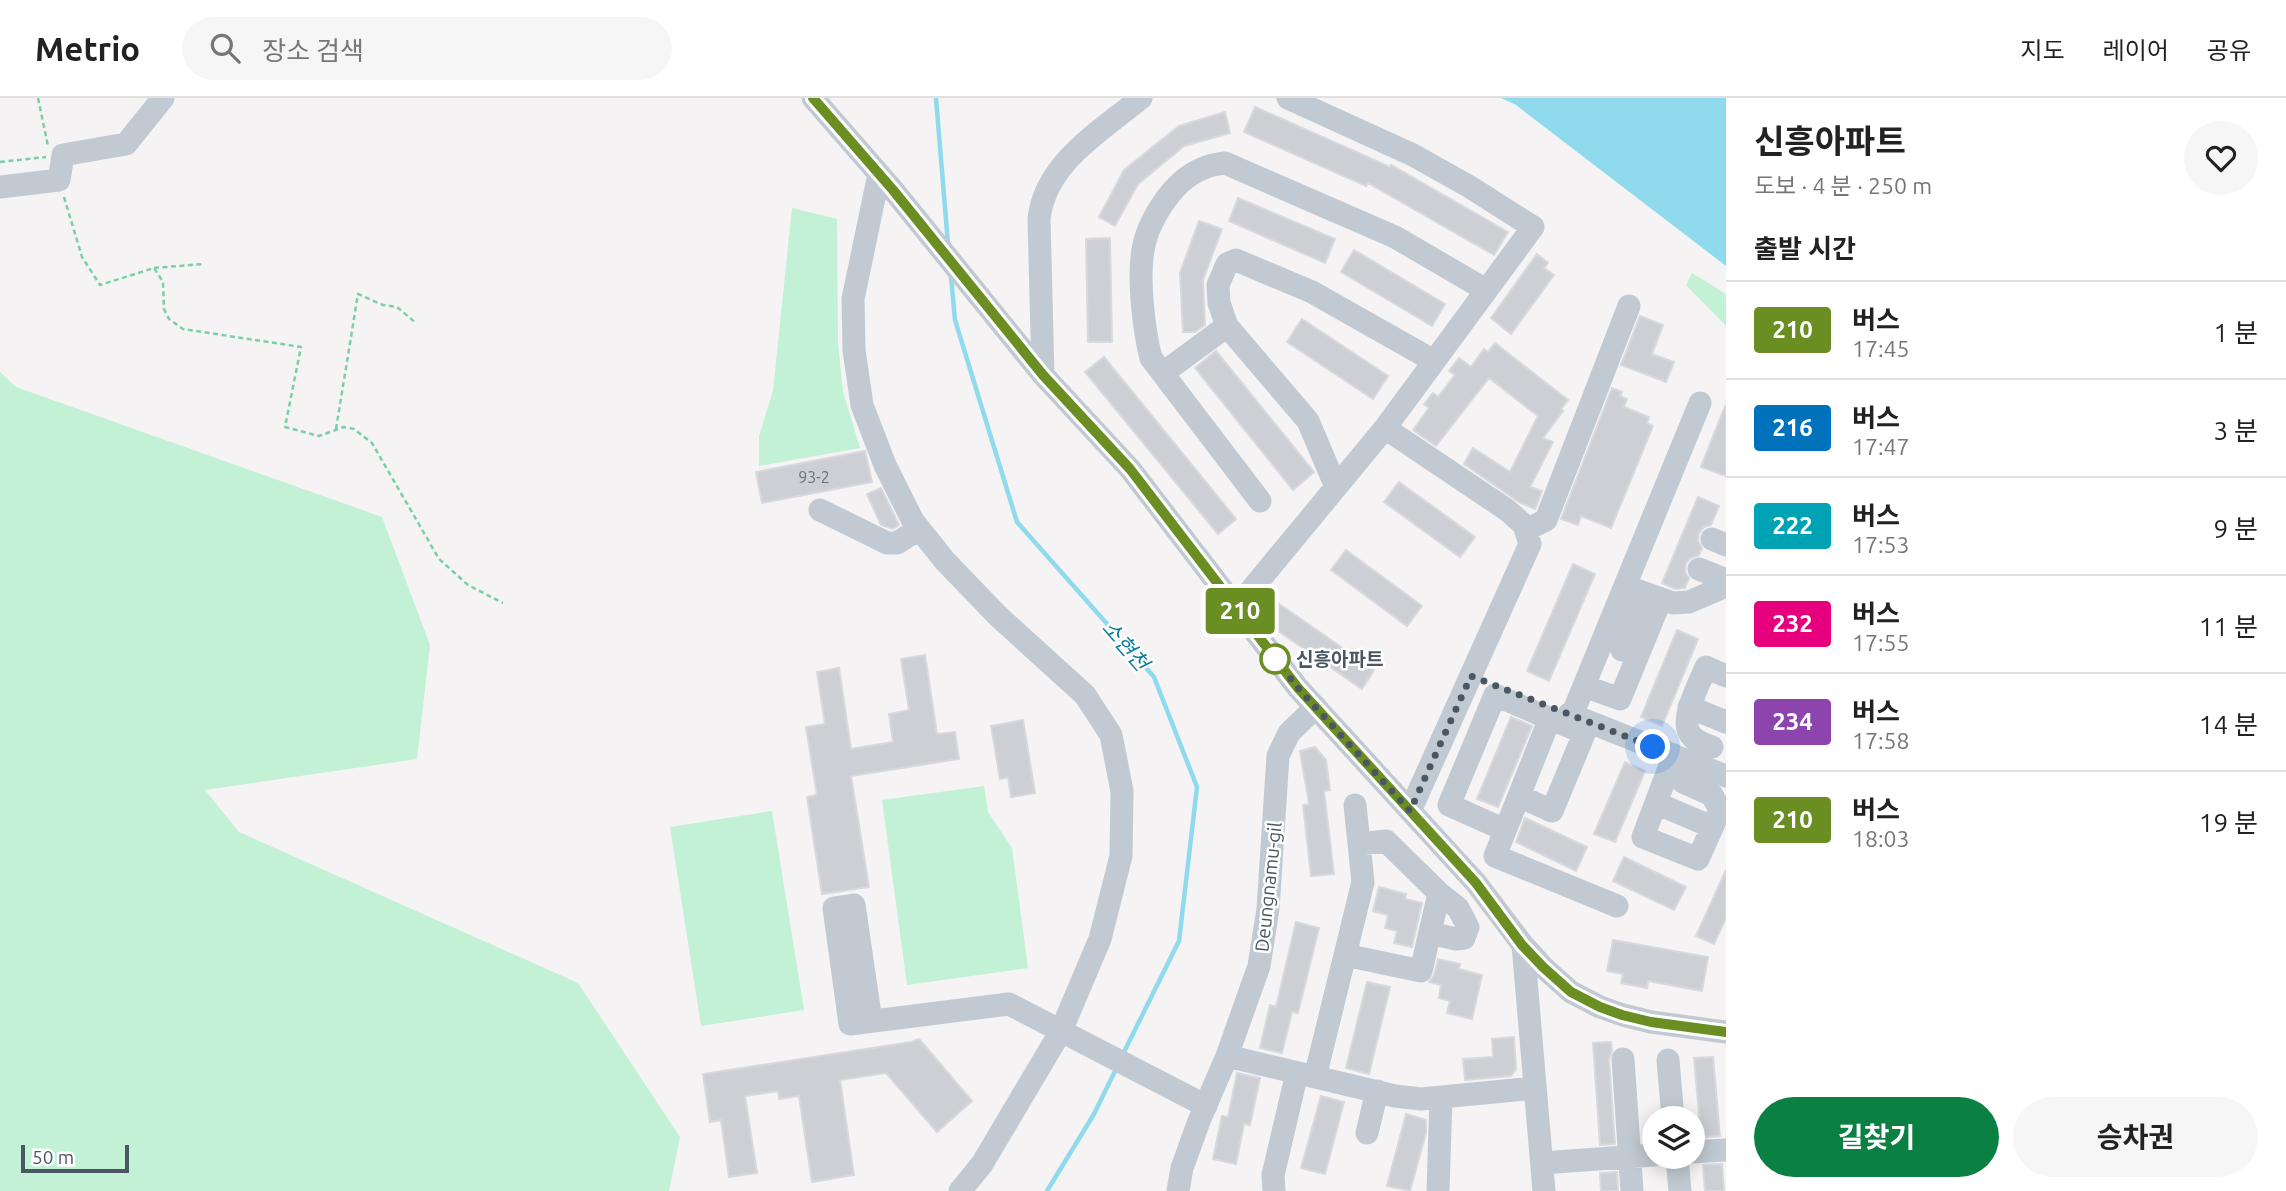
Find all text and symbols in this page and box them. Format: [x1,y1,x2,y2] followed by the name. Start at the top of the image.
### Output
[182,17,672,80] search box
[206,29,244,67] icon: search
[35,30,140,67] text: Metrio
[262,36,364,65] text: 장소 검색
[2020,37,2065,64] text: 지도
[2103,37,2169,64] text: 레이어
[2207,37,2251,64] text: 공유
[2184,121,2258,195] button: heart
[1754,122,1906,159] text: 신흥아파트
[1754,173,1932,198] text: 도보 · 4 분 · 250 m
[1754,234,1856,263] text: 출발 시간
[1852,305,1900,334] text: 버스
[1772,316,1813,343] text: 210
[2213,318,2258,347] text: 1 분
[1852,336,1910,361] text: 17:45
[1852,403,1900,432] text: 버스
[1772,414,1813,441] text: 216
[2213,416,2258,445] text: 3 분
[1852,434,1910,459] text: 17:47
[798,468,830,486] house number: 93-2
[1852,501,1900,530] text: 버스
[1772,512,1813,539] text: 222
[2213,514,2258,543] text: 9 분
[1852,532,1910,557] text: 17:53
[1200,588,1280,634] line badge: 210
[1220,597,1260,624] text: 210
[1852,599,1900,628] text: 버스
[1772,610,1813,637] text: 232
[2199,612,2258,641] text: 11 분
[1098,615,1156,677] water label: 소현천
[1852,630,1910,655] text: 17:55
[1260,644,1290,674] marker: 신흥아파트
[1296,648,1383,670] place label: 신흥아파트
[1852,697,1900,726] text: 버스
[1772,708,1813,735] text: 234
[2199,710,2258,739] text: 14 분
[1852,728,1910,753] text: 17:58
[1635,729,1670,764] your location
[1852,795,1900,824] text: 버스
[1772,806,1813,833] text: 210
[2199,808,2258,837] text: 19 분
[1250,821,1286,953] street label: Deungnamu-gil
[1852,826,1910,851] text: 18:03
[1754,1097,1999,1177] button: 길찾기
[2013,1097,2258,1177] button: 승차권
[1642,1106,1705,1169] map controls
[1642,1106,1705,1169] button: layers
[21,1142,130,1174] scale bar
[32,1146,74,1168] text: 50 m

